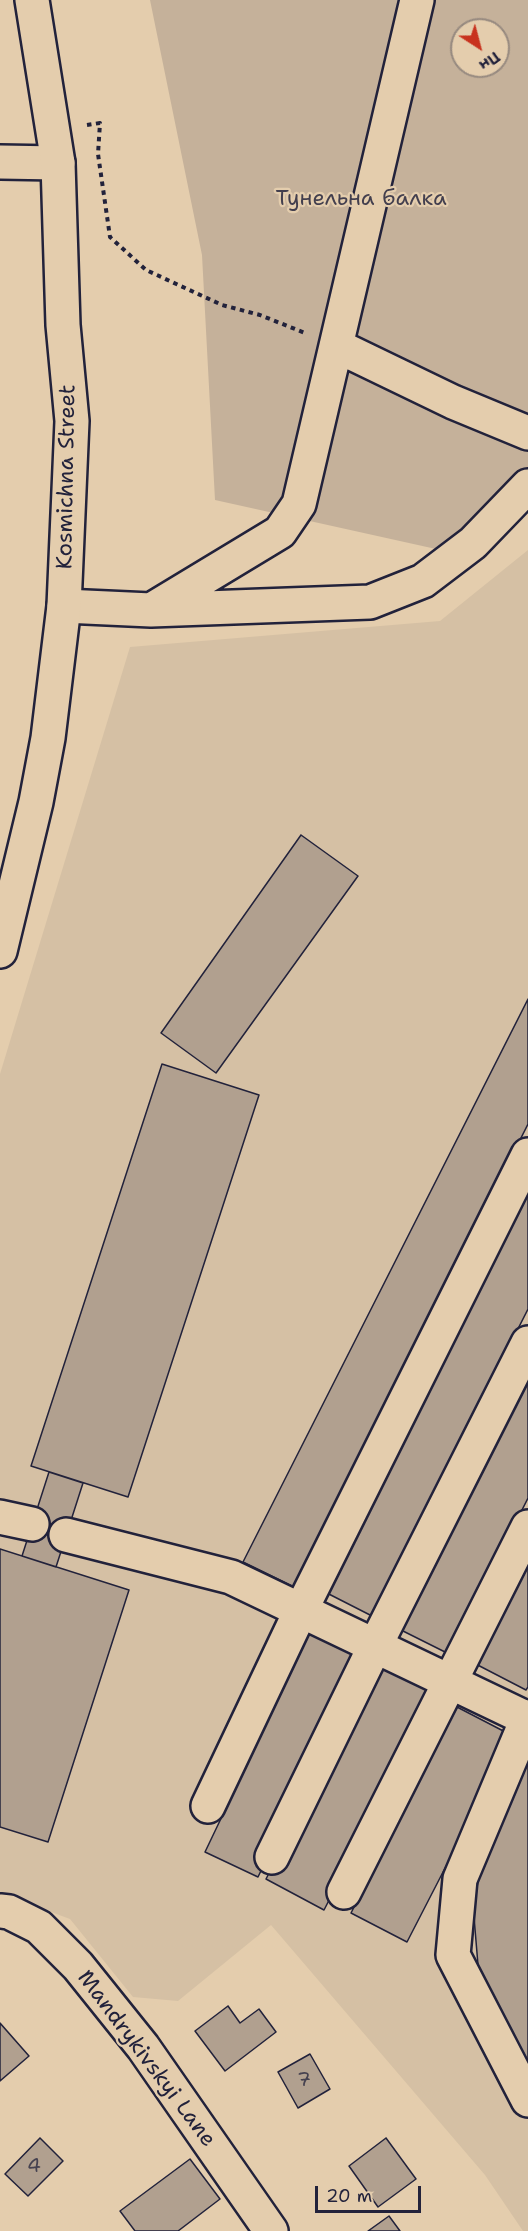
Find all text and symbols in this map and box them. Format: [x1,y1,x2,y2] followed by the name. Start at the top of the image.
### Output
[450,18,510,78] north arrow
[475,47,504,76] text: Пн
[275,186,447,212] park label: Тунельна балка
[52,384,82,570] street label: Kosmichna Street
[71,1966,221,2152] street label: Mandrykivskyi Lane
[297,2069,311,2093] house number: 7
[27,2155,41,2179] house number: 4
[318,2174,424,2212] scale bar
[326,2184,372,2208] text: 20 m

